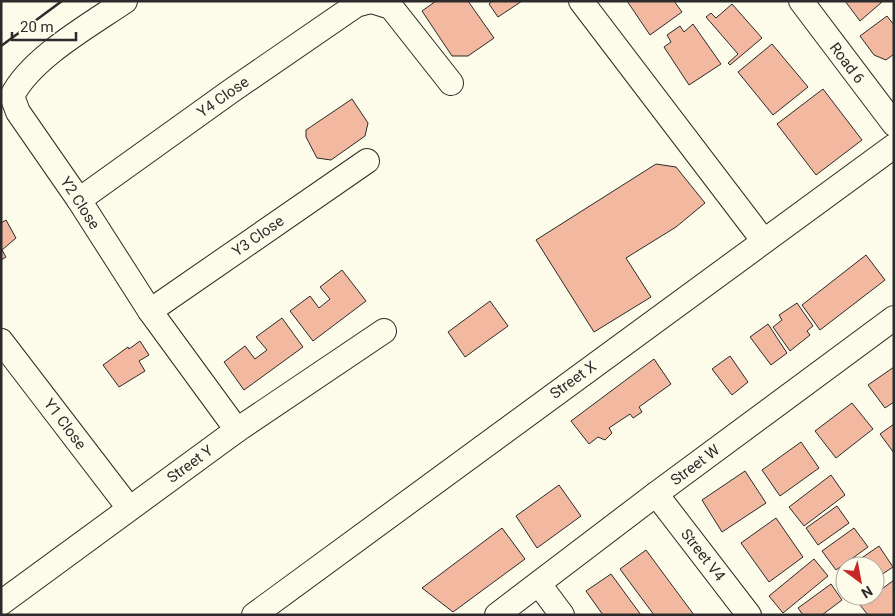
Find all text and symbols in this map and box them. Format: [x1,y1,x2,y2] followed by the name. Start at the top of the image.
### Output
[12,10,76,42] scale bar
[20,18,54,36] text: 20 m
[826,39,868,87] street label: Road 6
[194,73,252,121] street label: Y4 Close
[56,173,104,233] street label: Y2 Close
[229,212,287,260] street label: Y3 Close
[546,357,600,403] street label: Street X
[40,395,90,453] street label: Y1 Close
[164,441,216,487] street label: Street Y
[667,441,723,489] street label: Street W
[677,525,729,585] street label: Street V4
[835,556,885,606] north arrow
[858,583,875,601] text: N

